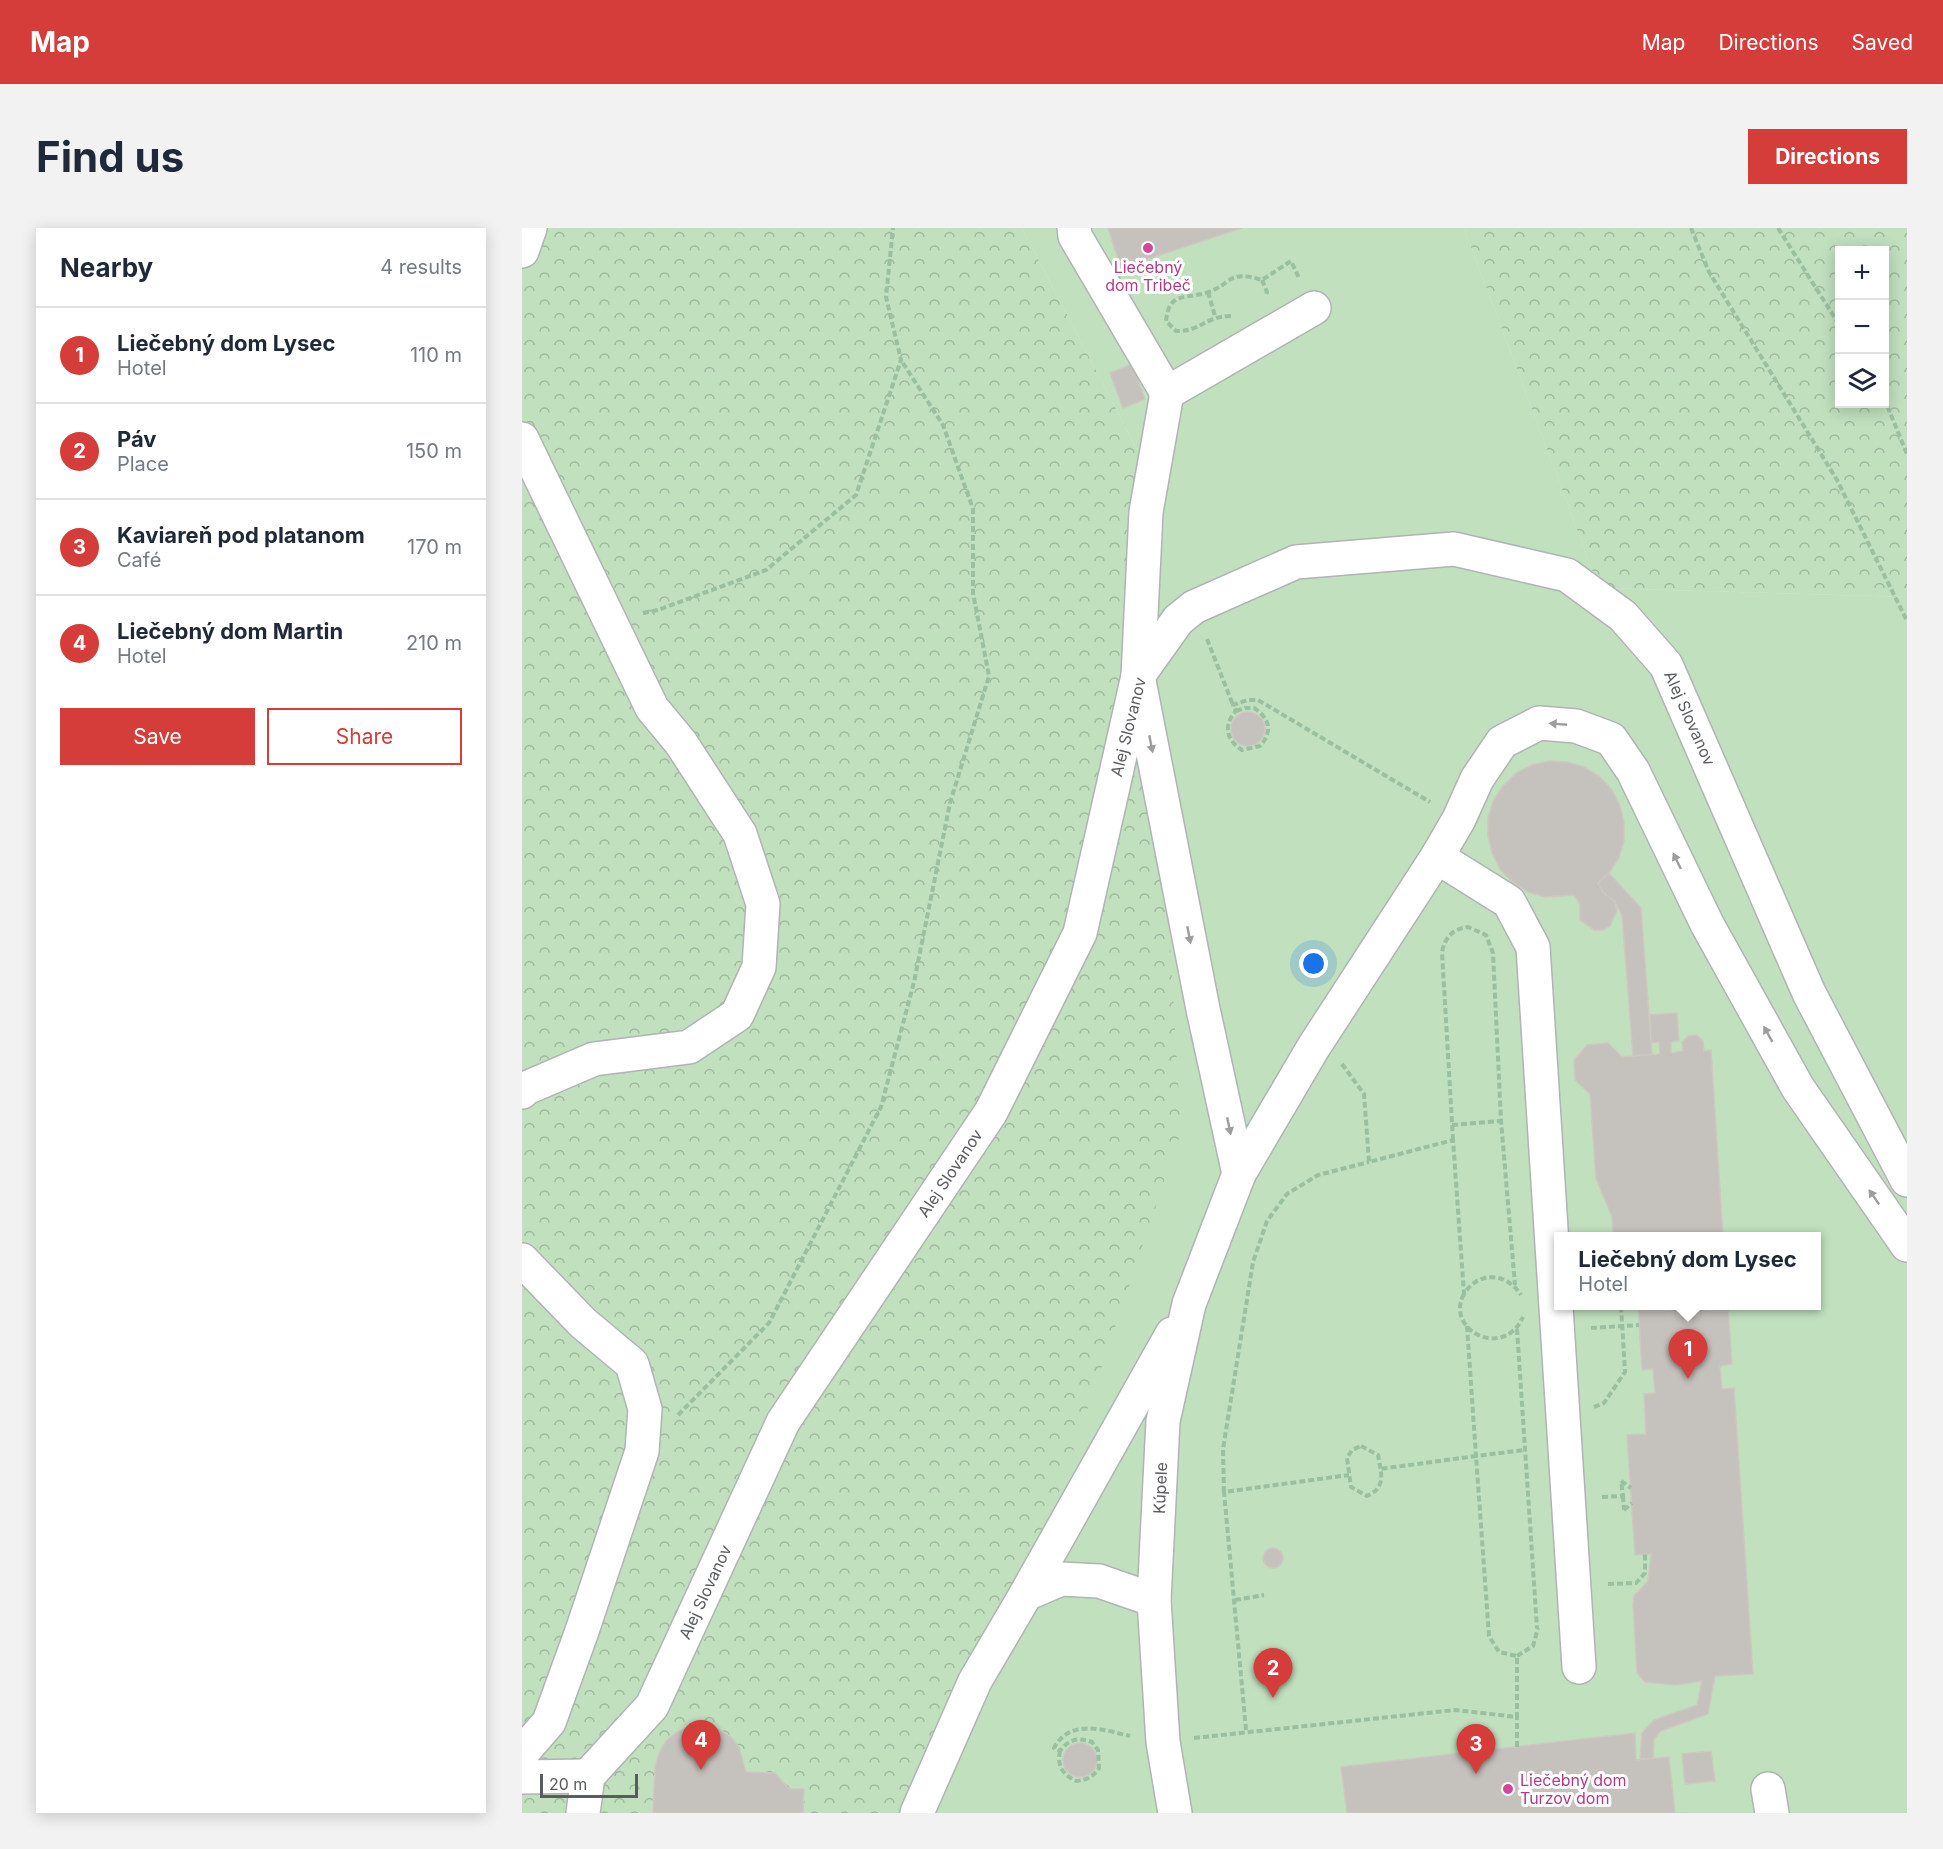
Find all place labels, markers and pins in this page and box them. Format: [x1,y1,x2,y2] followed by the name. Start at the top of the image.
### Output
[1141,241,1155,255] marker: Liečebný dom Tribeč
[1105,257,1191,295] place label: Liečebný dom Tribeč
[1668,1330,1708,1379] pin: 1
[1254,1648,1293,1698] pin: 2
[682,1720,720,1770] pin: 4
[1456,1724,1496,1774] pin: 3
[1520,1770,1627,1808] place label: Liečebný dom Turzov dom
[1501,1782,1515,1796] marker: Liečebný dom Turzov dom

